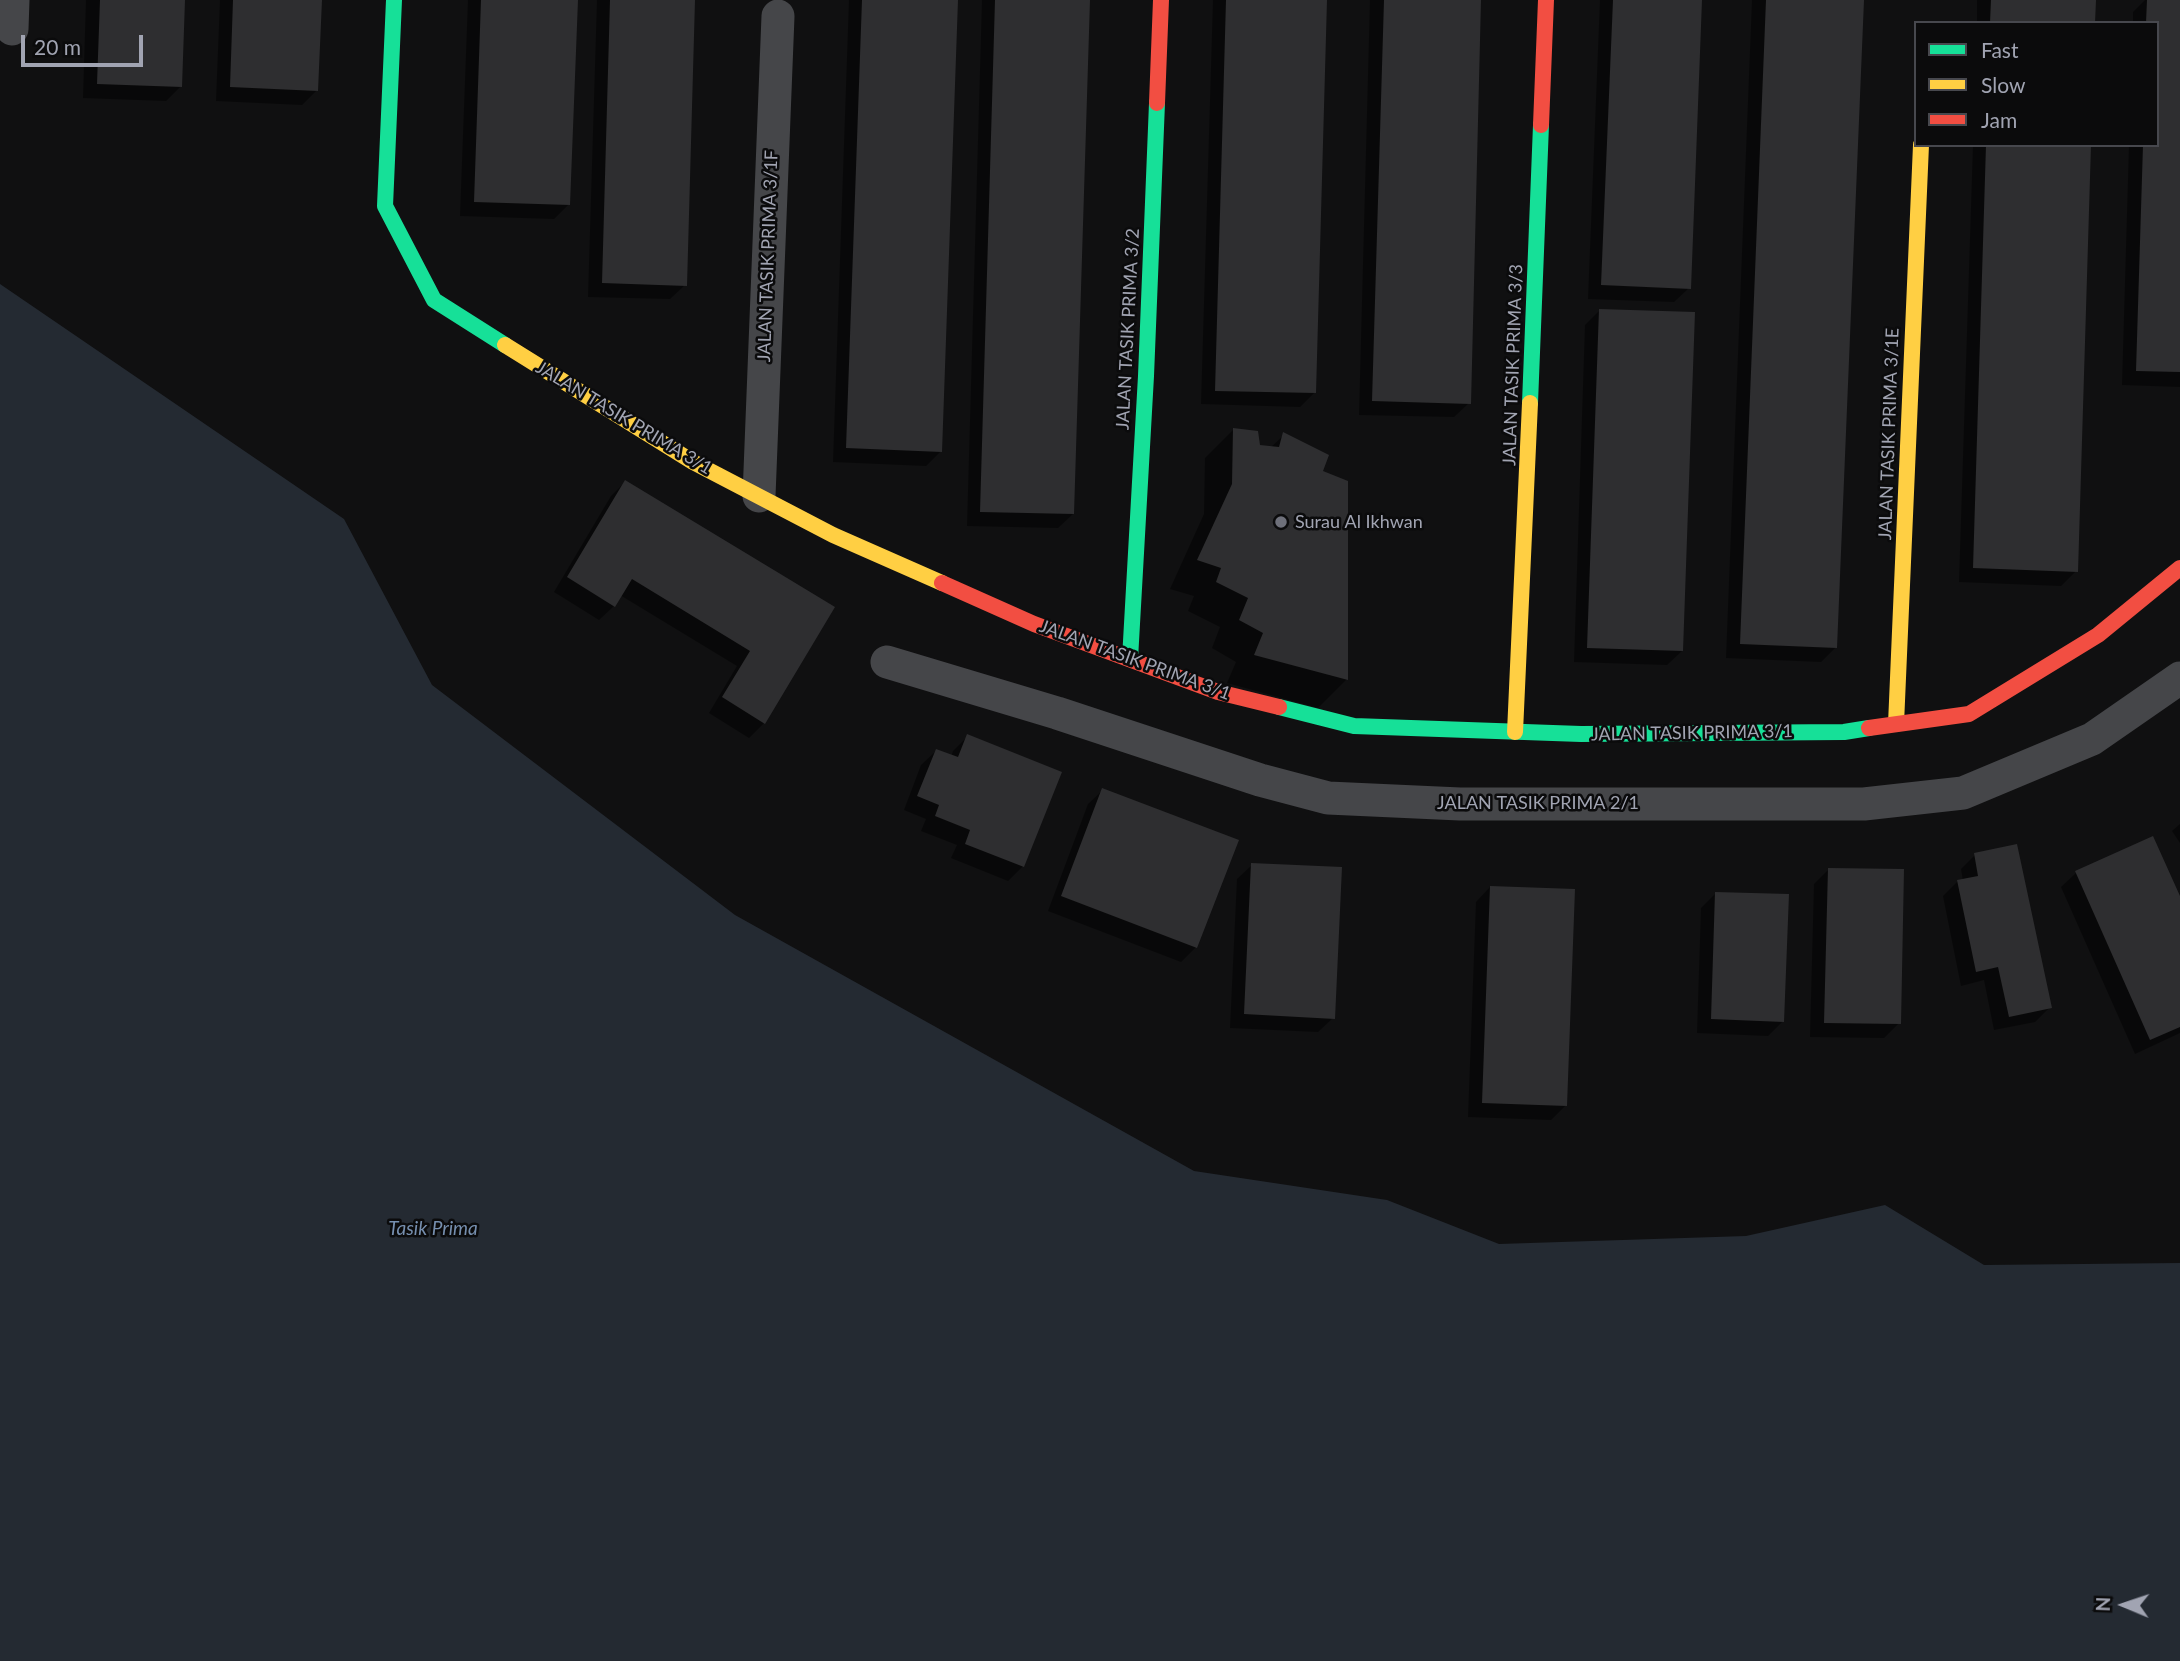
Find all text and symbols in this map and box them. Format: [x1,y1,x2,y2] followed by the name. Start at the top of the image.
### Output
[24,21,147,65] scale bar
[1914,21,2159,147] legend
[34,34,81,59] text: 20 m
[1981,37,2018,62] text: Fast
[1981,72,2025,97] text: Slow
[1981,107,2017,132] text: Jam
[754,150,782,362] street label: JALAN TASIK PRIMA 3/1F
[1112,228,1144,430] street label: JALAN TASIK PRIMA 3/2
[1499,264,1527,466] street label: JALAN TASIK PRIMA 3/3
[1875,328,1903,540] street label: JALAN TASIK PRIMA 3/1E
[532,357,716,479] street label: JALAN TASIK PRIMA 3/1
[1295,511,1423,533] place label: Surau Al Ikhwan
[1273,514,1289,530] marker: Surau Al Ikhwan
[1036,615,1234,705] street label: JALAN TASIK PRIMA 3/1
[1591,720,1793,746] street label: JALAN TASIK PRIMA 3/1
[1437,792,1639,814] street label: JALAN TASIK PRIMA 2/1
[388,1218,478,1240] water label: Tasik Prima
[2089,1570,2159,1640] north arrow
[2091,1597,2114,1612] text: N

